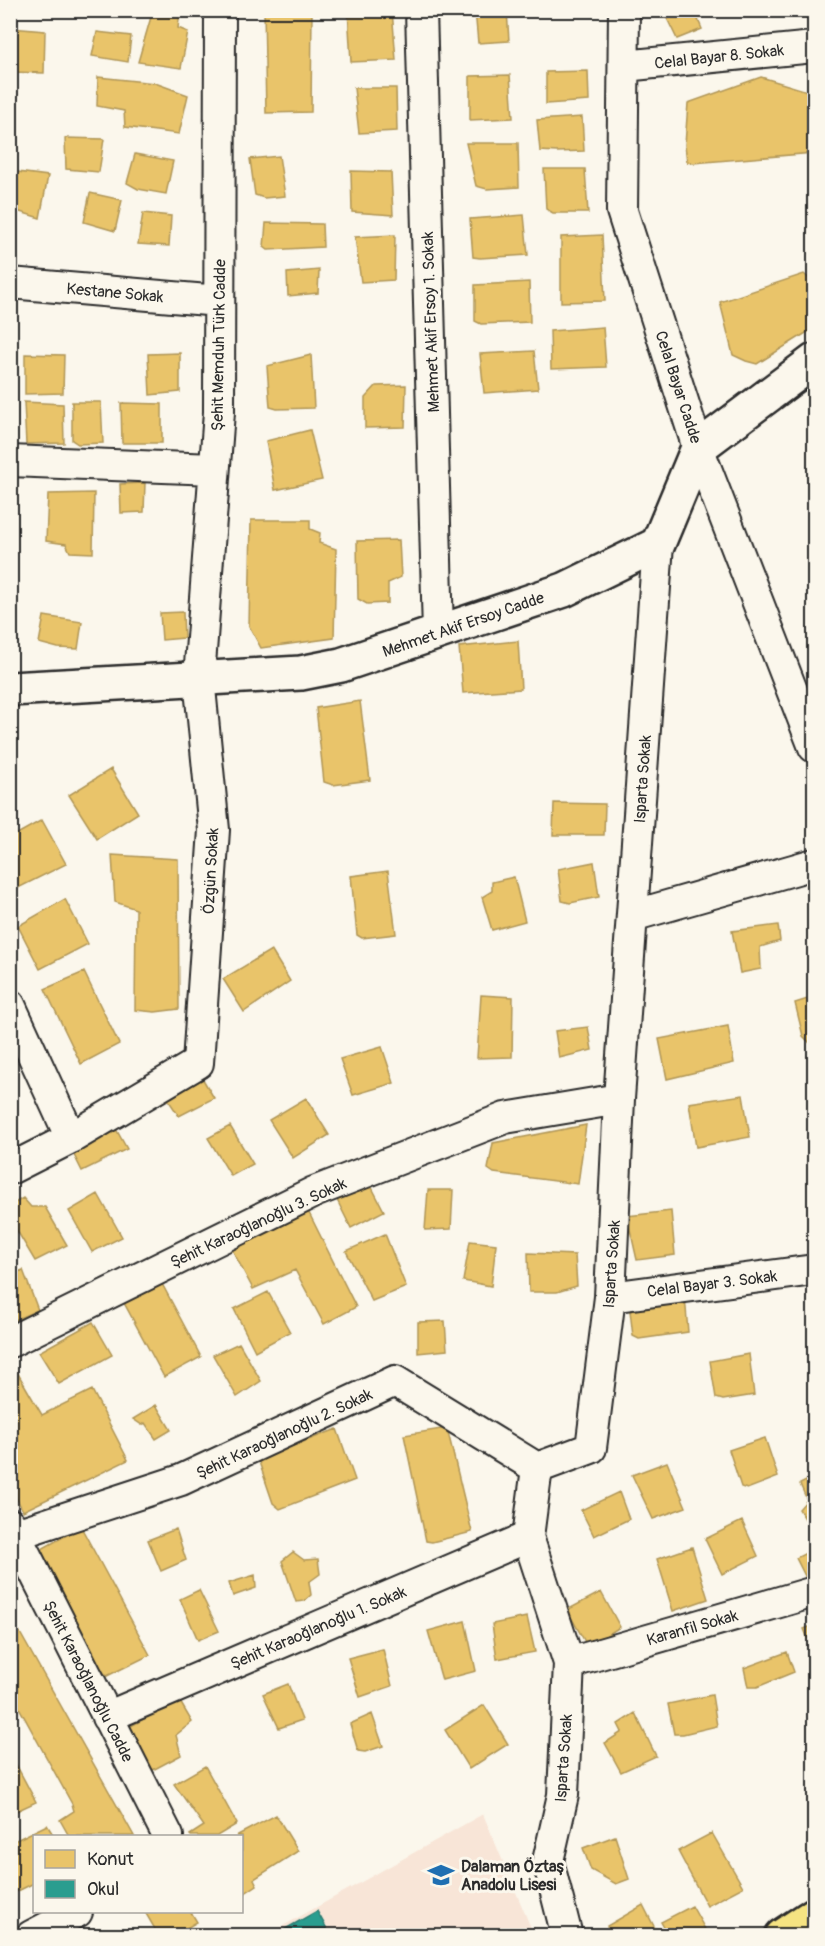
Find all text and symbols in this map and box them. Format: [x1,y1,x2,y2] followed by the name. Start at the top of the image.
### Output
[653,40,785,74] street label: Celal Bayar 8. Sokak
[418,231,444,413] street label: Mehmet Akif Ersoy 1. Sokak
[207,259,231,431] street label: Şehit Memduh Türk Cadde
[66,279,165,307] street label: Kestane Sokak
[650,328,706,446] street label: Celal Bayar Cadde
[380,588,547,662] street label: Mehmet Akif Ersoy Cadde
[630,734,656,824] street label: Isparta Sokak
[199,827,223,915] street label: Özgün Sokak
[167,1173,350,1273] street label: Şehit Karaoğlanoğlu 3. Sokak
[599,1219,625,1309] street label: Isparta Sokak
[646,1266,779,1302] street label: Celal Bayar 3. Sokak
[193,1384,376,1484] street label: Şehit Karaoğlanoğlu 2. Sokak
[227,1582,410,1674] street label: Şehit Karaoğlanoğlu 1. Sokak
[39,1597,138,1766] street label: Şehit Karaoğlanoğlu Cadde
[644,1605,741,1651] street label: Karanfil Sokak
[551,1713,577,1803] street label: Isparta Sokak
[33,1835,243,1913] legend
[87,1848,135,1871] text: Konut
[461,1857,564,1895] place label: Dalaman Öztaş Anadolu Lisesi
[426,1860,456,1890] school or university icon: Dalaman Öztaş Anadolu Lisesi
[87,1878,119,1901] text: Okul

